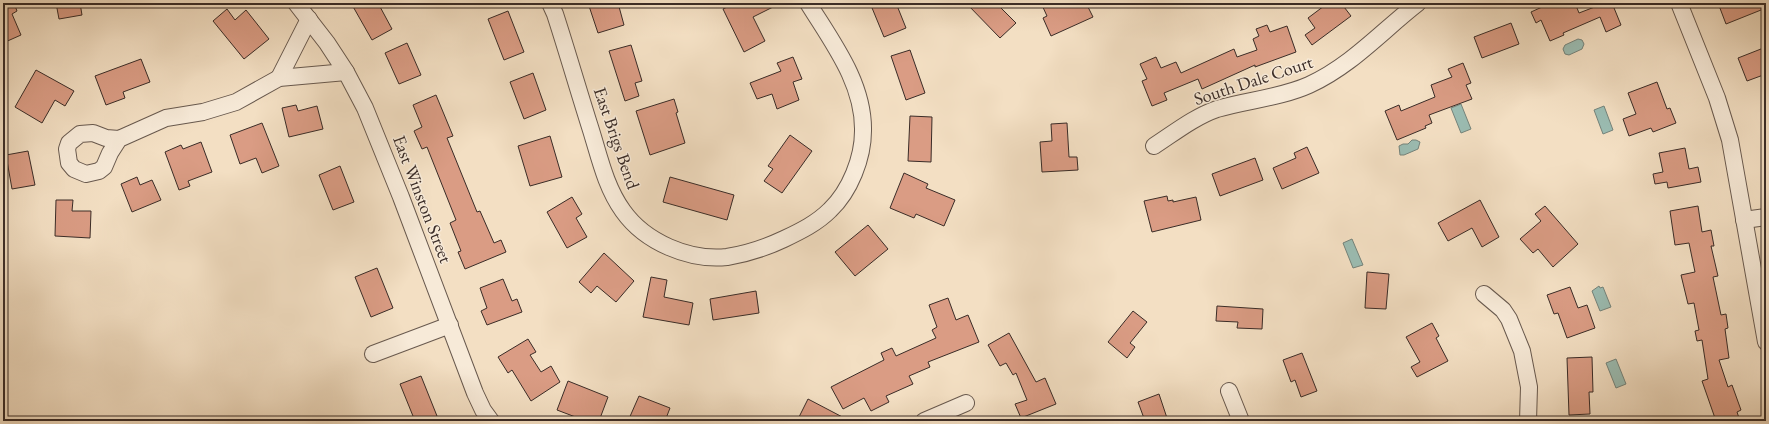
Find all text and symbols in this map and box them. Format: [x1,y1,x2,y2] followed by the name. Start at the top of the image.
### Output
[1191,50,1316,110] street label: South Dale Court
[589,84,645,193] street label: East Brigs Bend
[388,132,458,266] street label: East Winston Street

